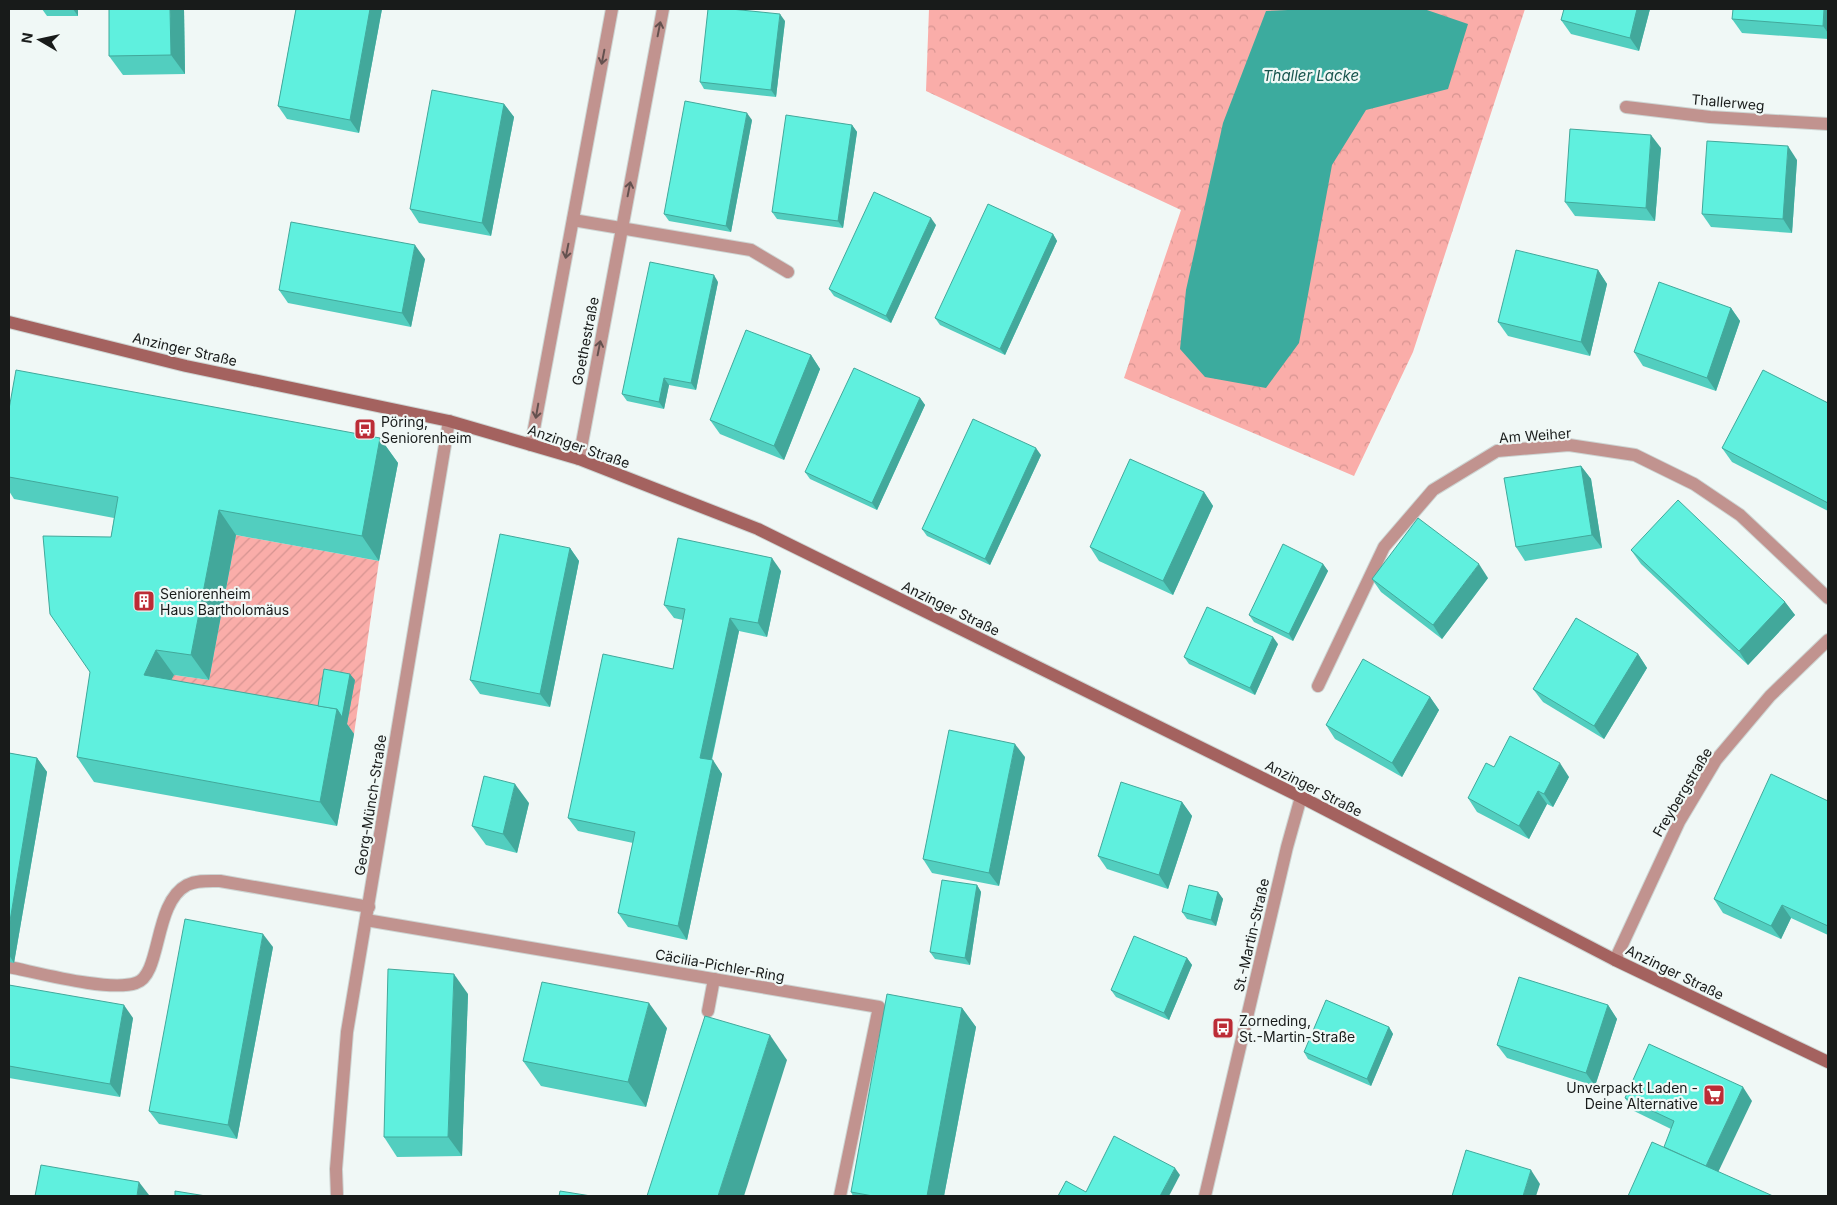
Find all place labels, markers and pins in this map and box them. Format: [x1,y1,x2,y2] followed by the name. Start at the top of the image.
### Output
[381,413,472,446] place label: Pöring, Seniorenheim
[353,417,377,441] bus stop icon: Pöring, Seniorenheim
[160,585,289,618] place label: Seniorenheim Haus Bartholomäus
[132,589,156,613] building icon: Seniorenheim Haus Bartholomäus
[1239,1012,1355,1045] place label: Zorneding, St.-Martin-Straße
[1211,1016,1235,1040] bus stop icon: Zorneding, St.-Martin-Straße
[1566,1079,1698,1112] place label: Unverpackt Laden - Deine Alternative
[1702,1083,1726,1107] supermarket icon: Unverpackt Laden - Deine Alternative

